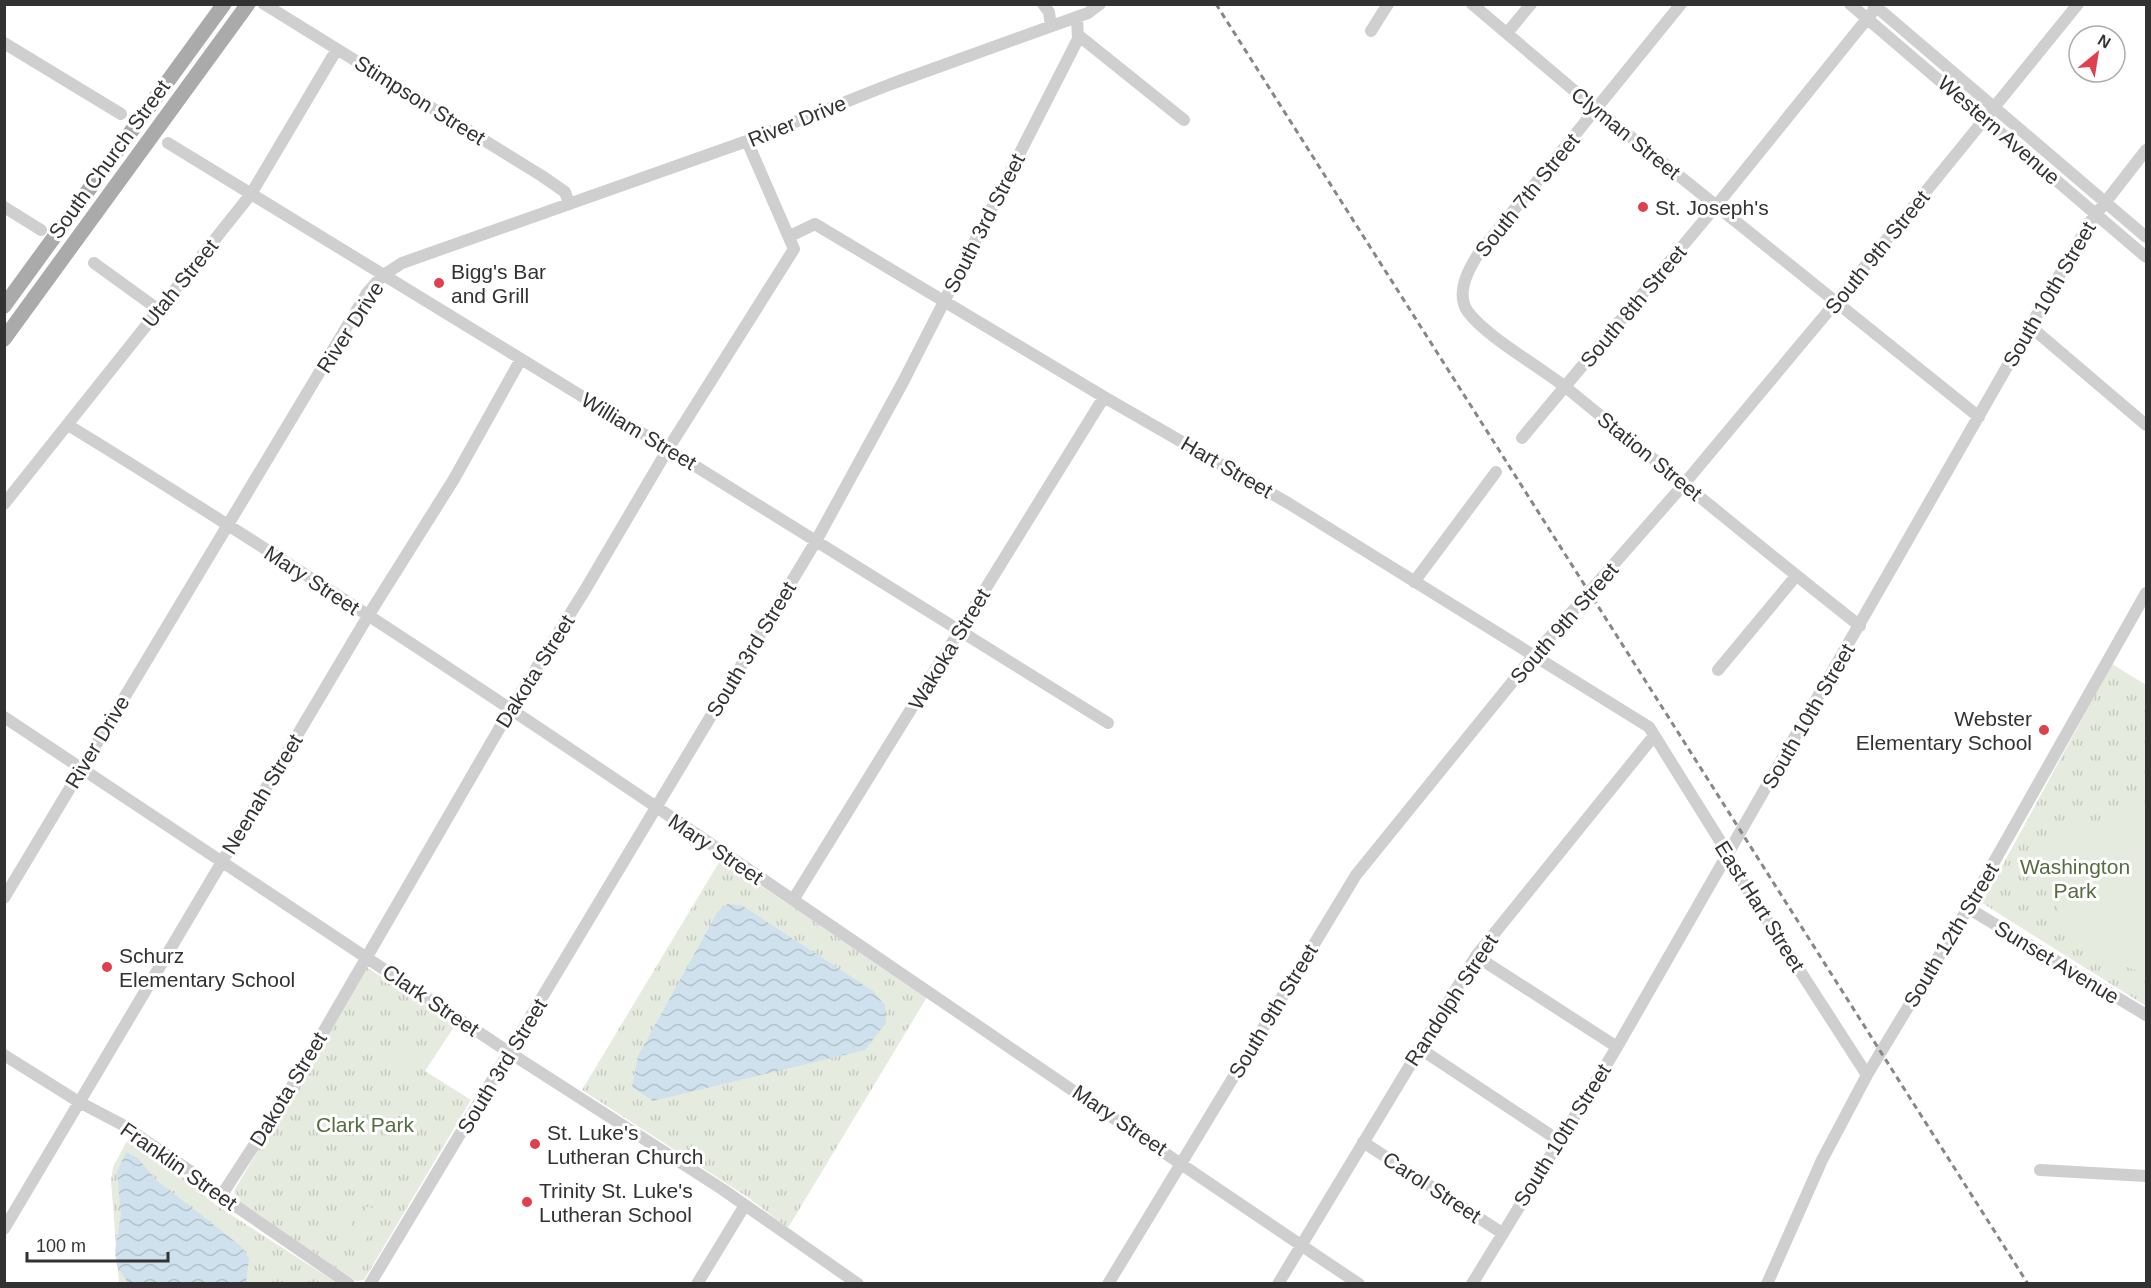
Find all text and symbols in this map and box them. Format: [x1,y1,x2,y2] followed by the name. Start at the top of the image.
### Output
[2067,24,2127,84] north arrow
[2095,31,2114,52] text: N
[351,51,490,149] street label: Stimpson Street
[1934,71,2064,189] street label: Western Avenue
[44,75,174,243] street label: South Church Street
[1567,82,1685,184] street label: Clyman Street
[745,91,849,151] street label: River Drive
[1470,129,1584,261] street label: South 7th Street
[939,150,1029,296] street label: South 3rd Street
[1820,186,1934,318] street label: South 9th Street
[1655,196,1769,219] place label: St. Joseph's
[1636,200,1650,214] marker: St. Joseph's
[1998,217,2100,371] street label: South 10th Street
[138,234,222,332] street label: Utah Street
[1575,240,1691,372] street label: South 8th Street
[451,260,546,307] place label: Bigg's Bar and Grill
[432,276,446,290] marker: Bigg's Bar and Grill
[312,277,388,377] street label: River Drive
[578,388,701,474] street label: William Street
[1593,407,1707,505] street label: Station Street
[1177,432,1277,502] street label: Hart Street
[260,541,364,619] street label: Mary Street
[1506,558,1623,688] street label: South 9th Street
[702,577,800,720] street label: South 3rd Street
[904,584,994,714] street label: Wakoka Street
[491,610,579,732] street label: Dakota Street
[1757,639,1859,793] street label: South 10th Street
[60,692,134,792] street label: River Drive
[1856,707,2032,754] place label: Webster Elementary School
[2037,723,2051,737] marker: Webster Elementary School
[217,730,307,858] street label: Neenah Street
[665,809,768,889] street label: Mary Street
[1711,837,1809,976] street label: East Hart Street
[2020,855,2130,902] park label: Washington Park
[1899,859,2003,1011] street label: South 12th Street
[1991,916,2123,1008] street label: Sunset Avenue
[1400,930,1502,1070] street label: Randolph Street
[1224,940,1322,1082] street label: South 9th Street
[119,944,295,991] place label: Schurz Elementary School
[379,959,484,1041] street label: Clark Street
[100,960,114,974] marker: Schurz Elementary School
[453,994,551,1137] street label: South 3rd Street
[245,1028,331,1150] street label: Dakota Street
[1509,1059,1615,1210] street label: South 10th Street
[1069,1080,1172,1160] street label: Mary Street
[316,1113,415,1136] park label: Clark Park
[116,1117,242,1215] street label: Franklin Street
[547,1121,703,1168] place label: St. Luke's Lutheran Church
[528,1137,542,1151] marker: St. Luke's Lutheran Church
[1379,1147,1485,1227] street label: Carol Street
[539,1179,693,1226] place label: Trinity St. Luke's Lutheran School
[520,1195,534,1209] marker: Trinity St. Luke's Lutheran School
[27,1225,168,1263] scale bar
[36,1236,86,1256] text: 100 m

